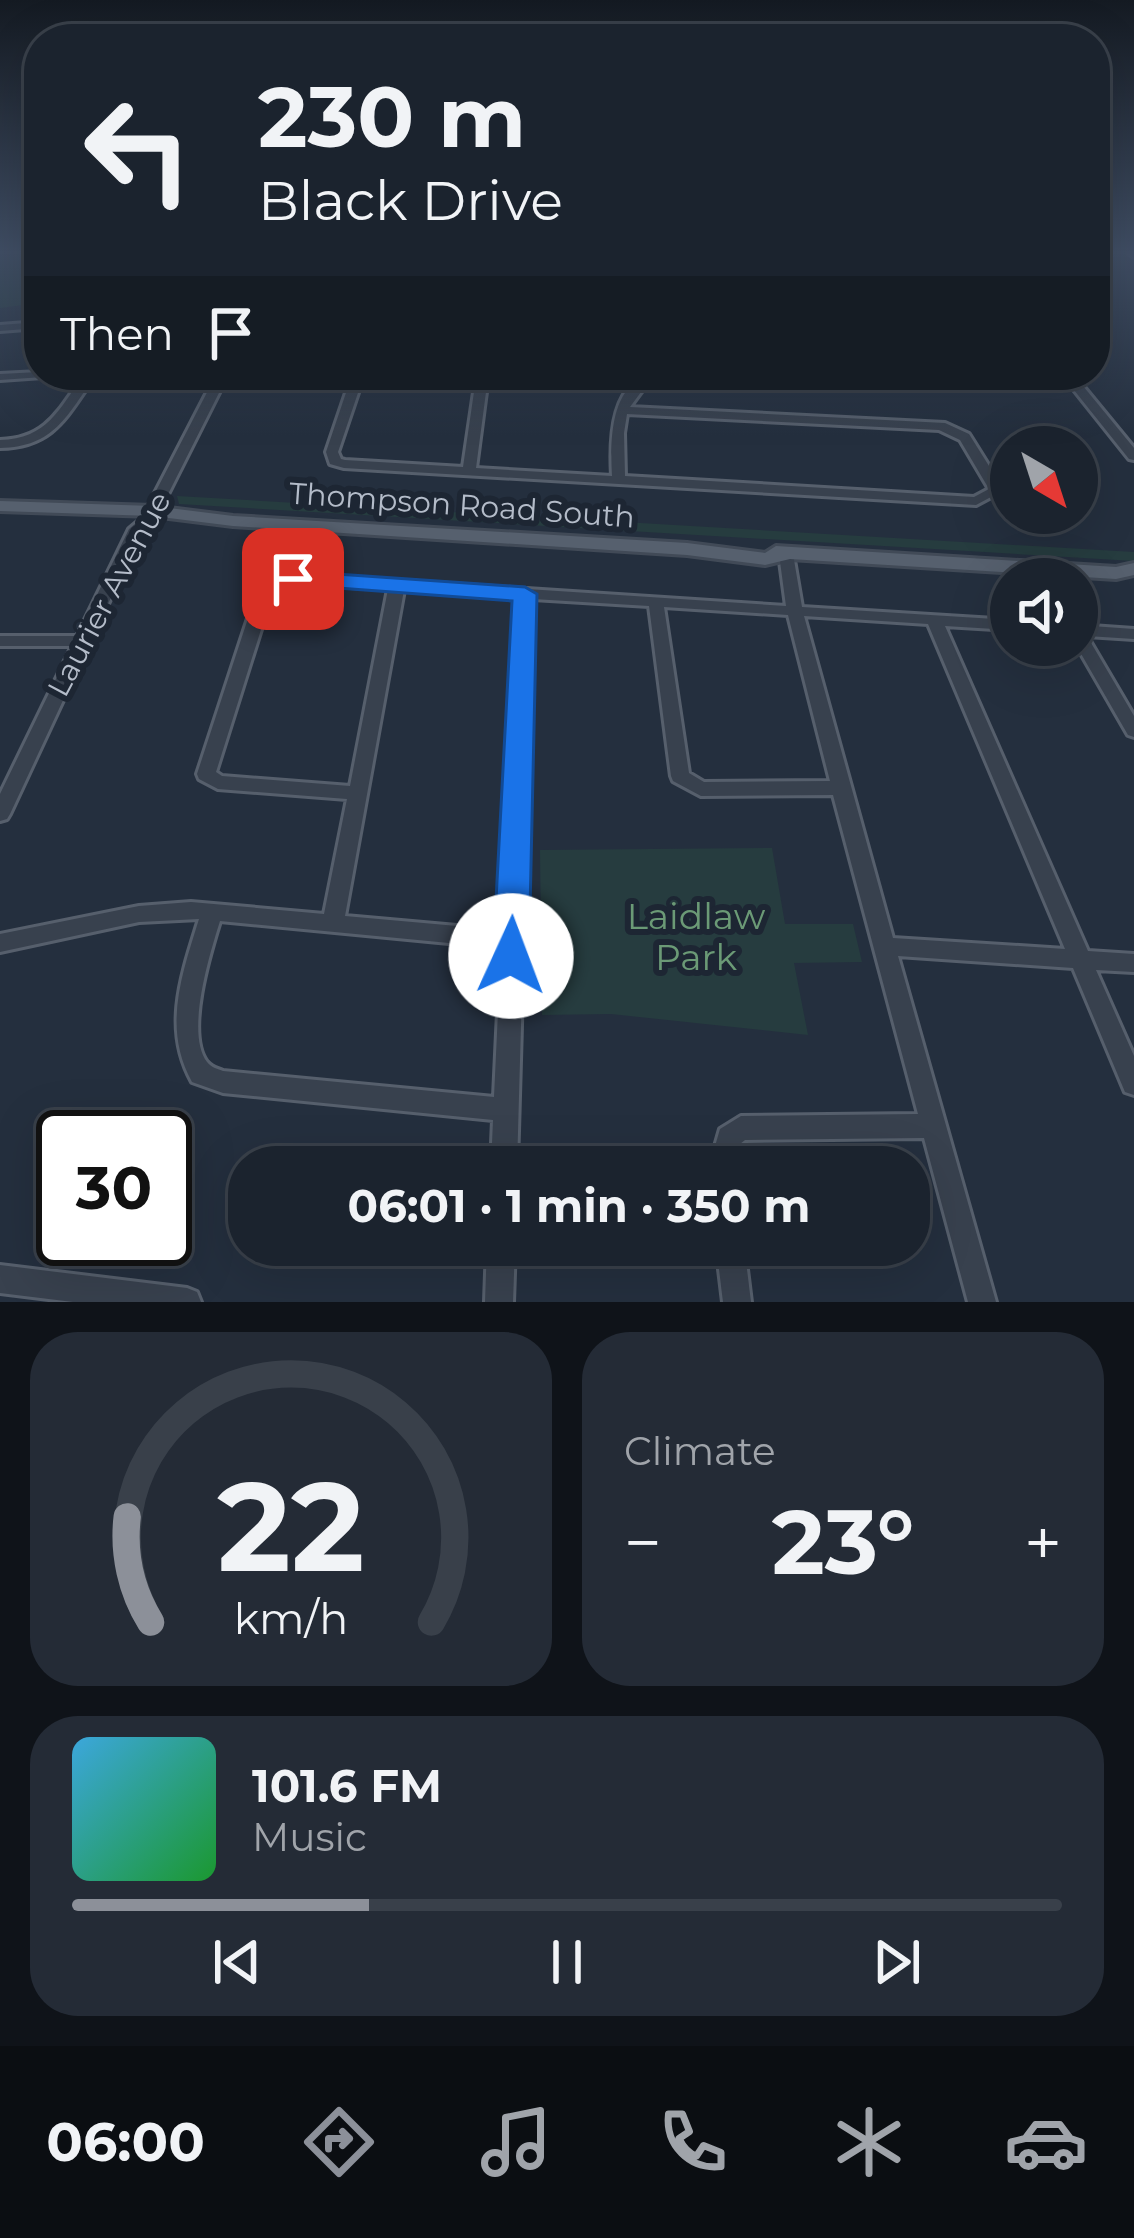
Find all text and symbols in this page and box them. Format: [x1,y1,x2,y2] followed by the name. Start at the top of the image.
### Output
[258,66,526,168] text: 230 m
[60,72,216,228] icon: left
[258,168,563,234] text: Black Drive
[198,300,264,366] icon: arrive
[60,306,174,361] text: Then
[990,426,1098,534] north arrow
[990,426,1098,666] map controls
[288,474,636,536] street label: Thompson Road South
[39,485,179,703] street label: Laurier Avenue
[242,528,344,630] pin
[260,546,326,612] icon: arrive
[990,558,1098,666] button: sound
[448,893,574,1019] position arrow
[627,894,766,979] park label: Laidlaw Park
[36,1110,192,1266] speed limit sign: 30
[348,1178,810,1233] text: 06:01 · 1 min · 350 m
[624,1427,776,1475] text: Climate
[217,1450,365,1602] text: 22
[772,1487,914,1597] text: 23°
[624,1502,662,1583] text: −
[1024,1502,1062,1583] text: +
[234,1592,348,1645] text: km/h
[252,1758,442,1813] text: 101.6 FM
[252,1813,367,1861] text: Music
[204,1929,270,1995] icon: previous
[534,1929,600,1995] icon: pause
[864,1929,930,1995] icon: next
[297,2100,381,2184] icon: directions
[474,2100,558,2184] icon: music
[651,2100,735,2184] icon: phone
[827,2100,911,2184] icon: climate
[1004,2100,1088,2184] icon: car
[46,2109,205,2175] text: 06:00

